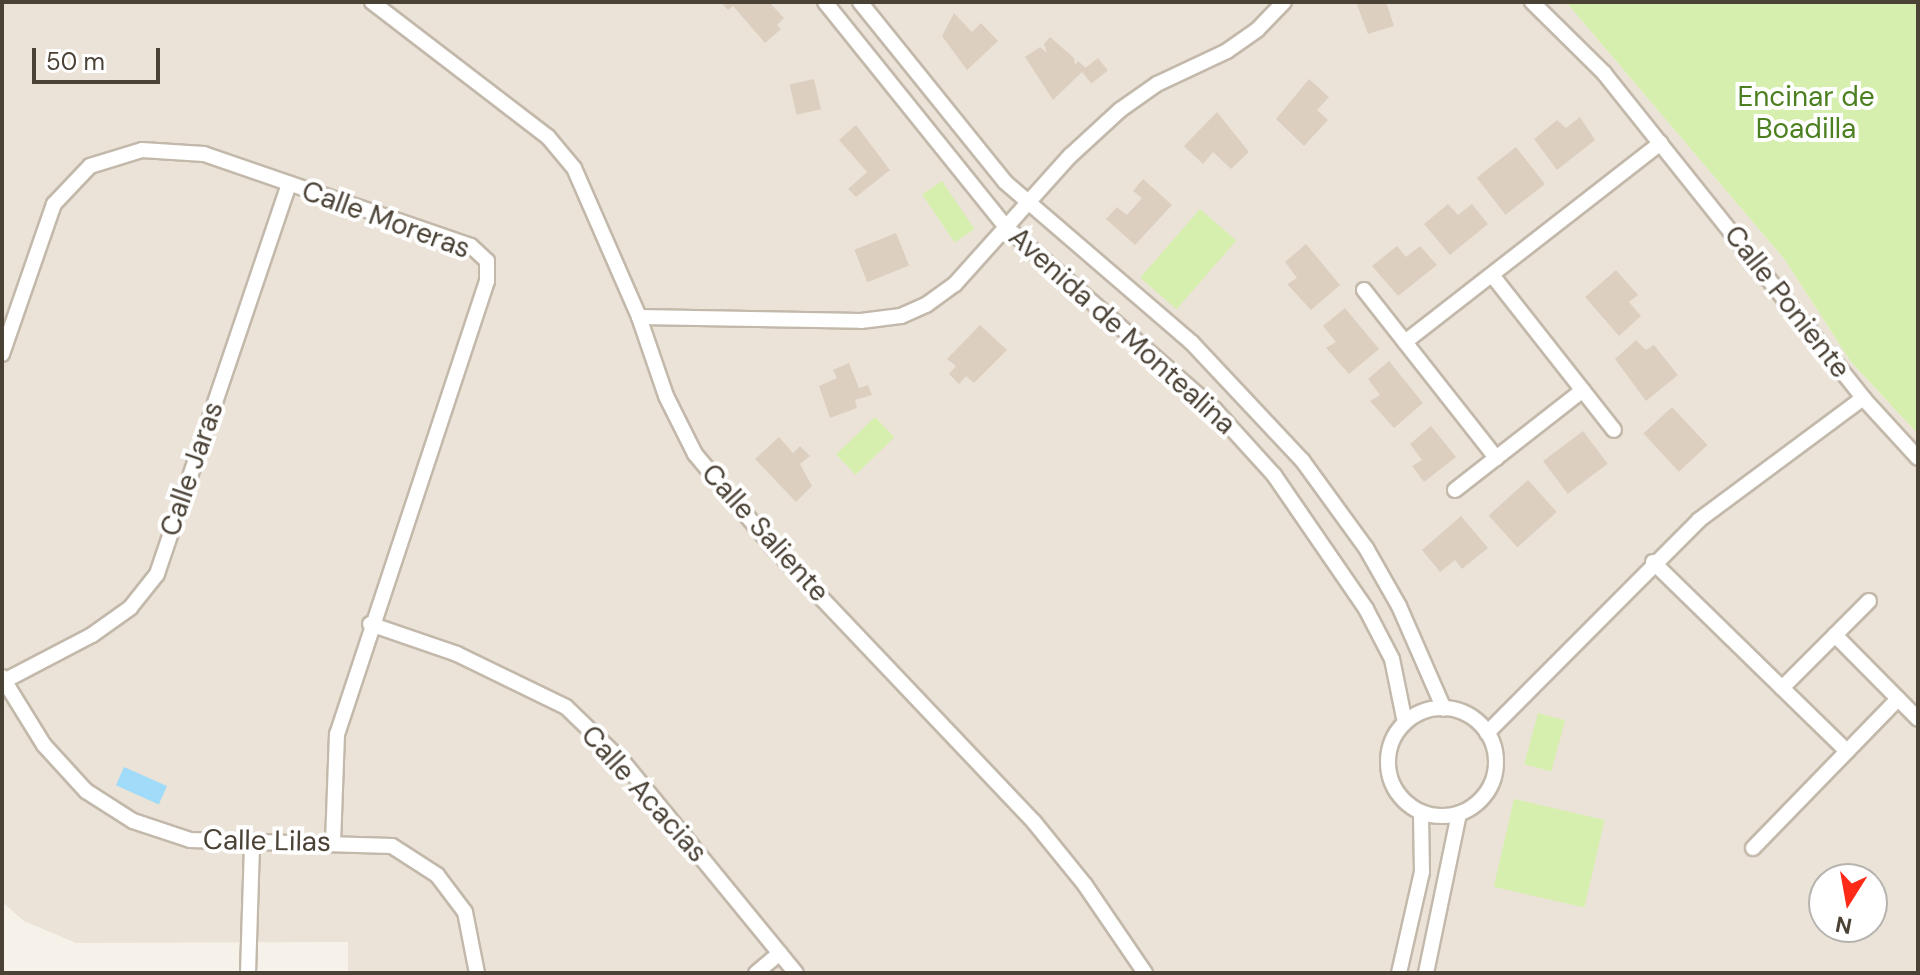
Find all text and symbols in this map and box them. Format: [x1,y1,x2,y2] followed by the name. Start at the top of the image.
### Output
[36,32,164,82] scale bar
[46,46,105,77] text: 50 m
[1737,80,1875,146] park label: Encinar de Boadilla
[297,174,475,266] street label: Calle Moreras
[1717,219,1857,385] street label: Calle Poniente
[1002,220,1242,442] street label: Avenida de Montealina
[153,397,231,541] street label: Calle Jaras
[694,457,836,609] street label: Calle Saliente
[574,719,714,869] street label: Calle Acacias
[203,823,331,859] street label: Calle Lilas
[1808,863,1888,943] north arrow
[1833,909,1854,941] text: N

